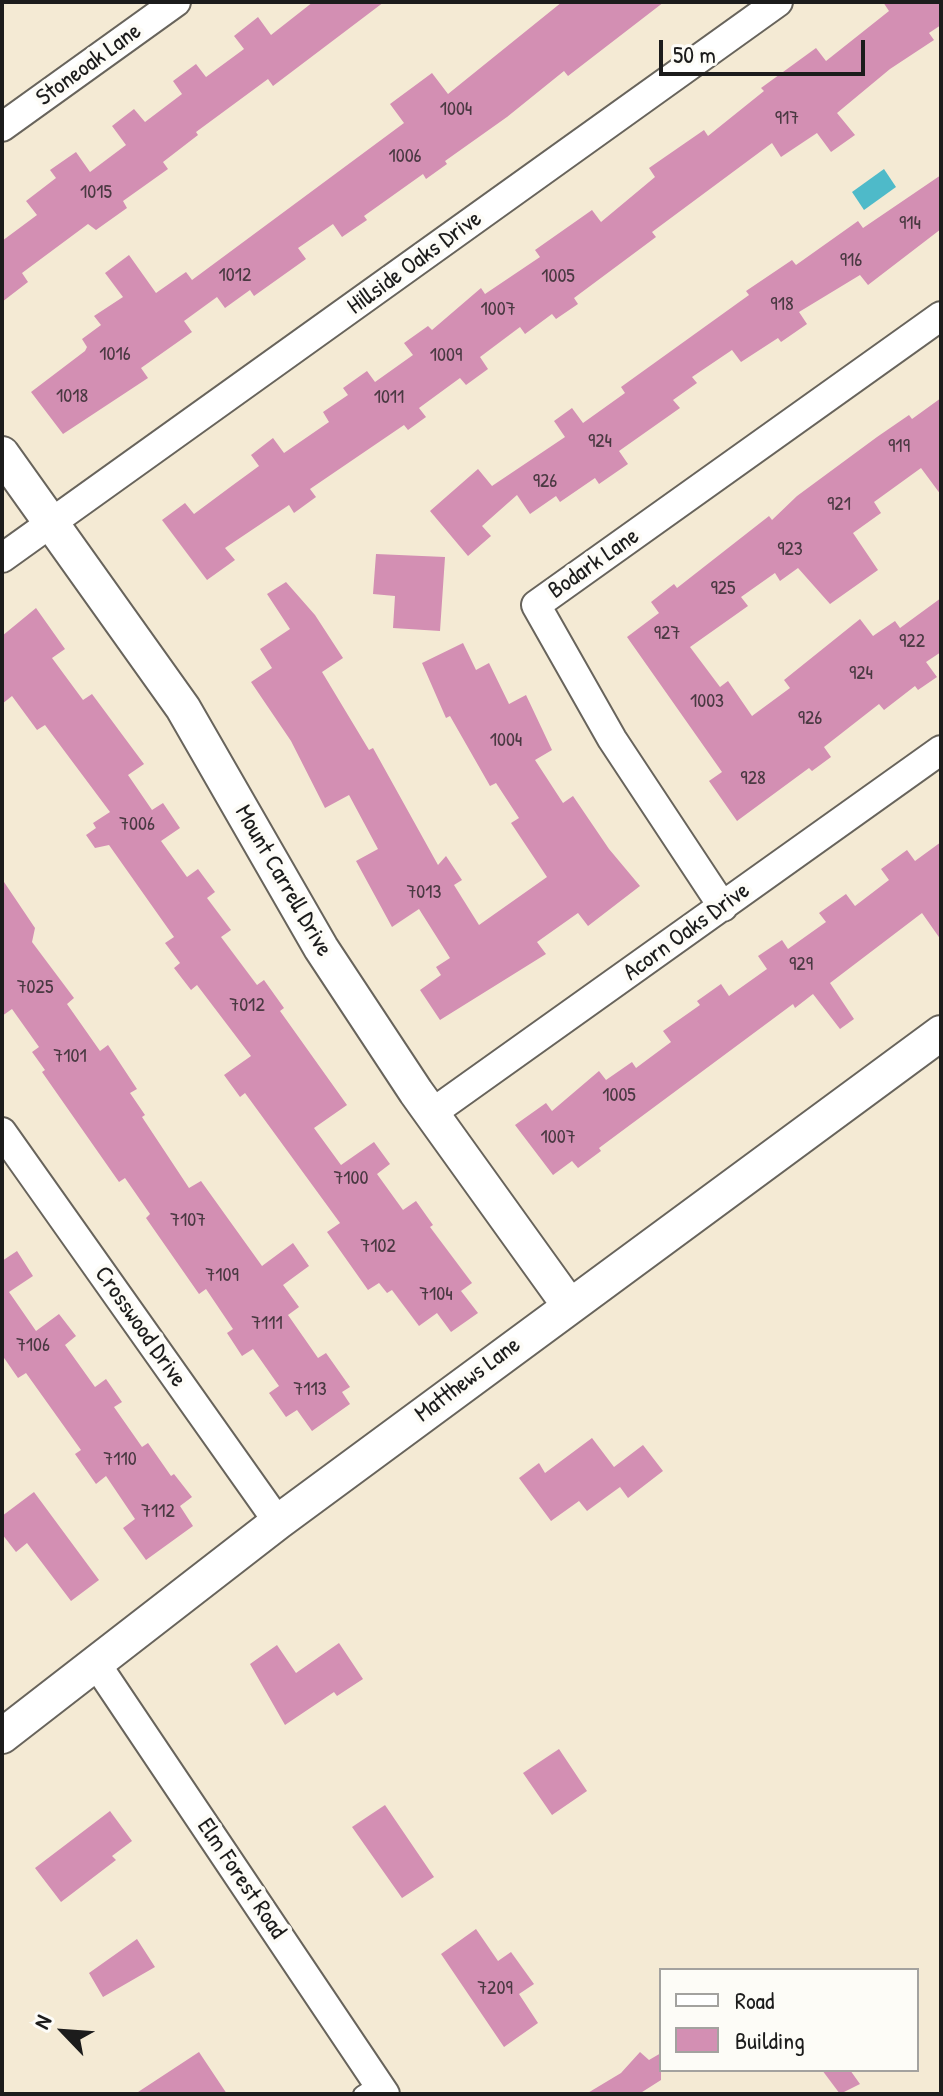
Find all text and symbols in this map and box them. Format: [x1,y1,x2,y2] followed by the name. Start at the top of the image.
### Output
[31,17,147,113] street label: Stoneoak Lane
[663,24,869,74] scale bar
[673,38,716,70] text: 50 m
[440,98,472,122] house number: 1004
[775,107,799,131] house number: 917
[388,145,422,169] house number: 1006
[80,181,112,205] house number: 1015
[342,205,488,321] street label: Hillside Oaks Drive
[899,212,921,236] house number: 914
[840,249,862,273] house number: 916
[219,264,251,288] house number: 1012
[541,265,575,289] house number: 1005
[770,293,794,317] house number: 918
[480,298,516,322] house number: 1007
[99,343,131,367] house number: 1016
[430,344,462,368] house number: 1009
[56,385,88,409] house number: 1018
[374,386,404,410] house number: 1011
[588,430,612,454] house number: 924
[888,435,910,459] house number: 919
[533,470,557,494] house number: 926
[827,493,851,517] house number: 921
[543,522,645,606] street label: Bodark Lane
[777,538,803,562] house number: 923
[710,577,736,601] house number: 925
[654,622,680,646] house number: 927
[899,630,925,654] house number: 922
[849,662,873,686] house number: 924
[690,690,724,714] house number: 1003
[798,707,822,731] house number: 926
[490,729,522,753] house number: 1004
[740,767,766,791] house number: 928
[228,800,338,962] street label: Mount Carrell Drive
[119,813,155,837] house number: 7006
[618,877,756,987] street label: Acorn Oaks Drive
[406,881,442,905] house number: 7013
[789,953,813,977] house number: 929
[17,976,53,1000] house number: 7025
[229,994,265,1018] house number: 7012
[53,1045,87,1069] house number: 7101
[602,1084,636,1108] house number: 1005
[540,1126,576,1150] house number: 1007
[333,1167,369,1191] house number: 7100
[170,1209,206,1233] house number: 7107
[360,1235,396,1259] house number: 7102
[88,1261,192,1393] street label: Crosswood Drive
[205,1264,239,1288] house number: 7109
[419,1283,453,1307] house number: 7104
[251,1312,283,1336] house number: 7111
[410,1331,526,1429] street label: Matthews Lane
[16,1334,50,1358] house number: 7106
[293,1378,327,1402] house number: 7113
[103,1448,137,1472] house number: 7110
[141,1500,175,1524] house number: 7112
[190,1813,292,1945] street label: Elm Forest Road
[659,1968,919,2072] legend
[477,1977,513,2001] house number: 7209
[735,1984,774,2016] text: Road
[24,1992,104,2072] north arrow
[26,2010,58,2034] text: N
[735,2024,805,2056] text: Building

